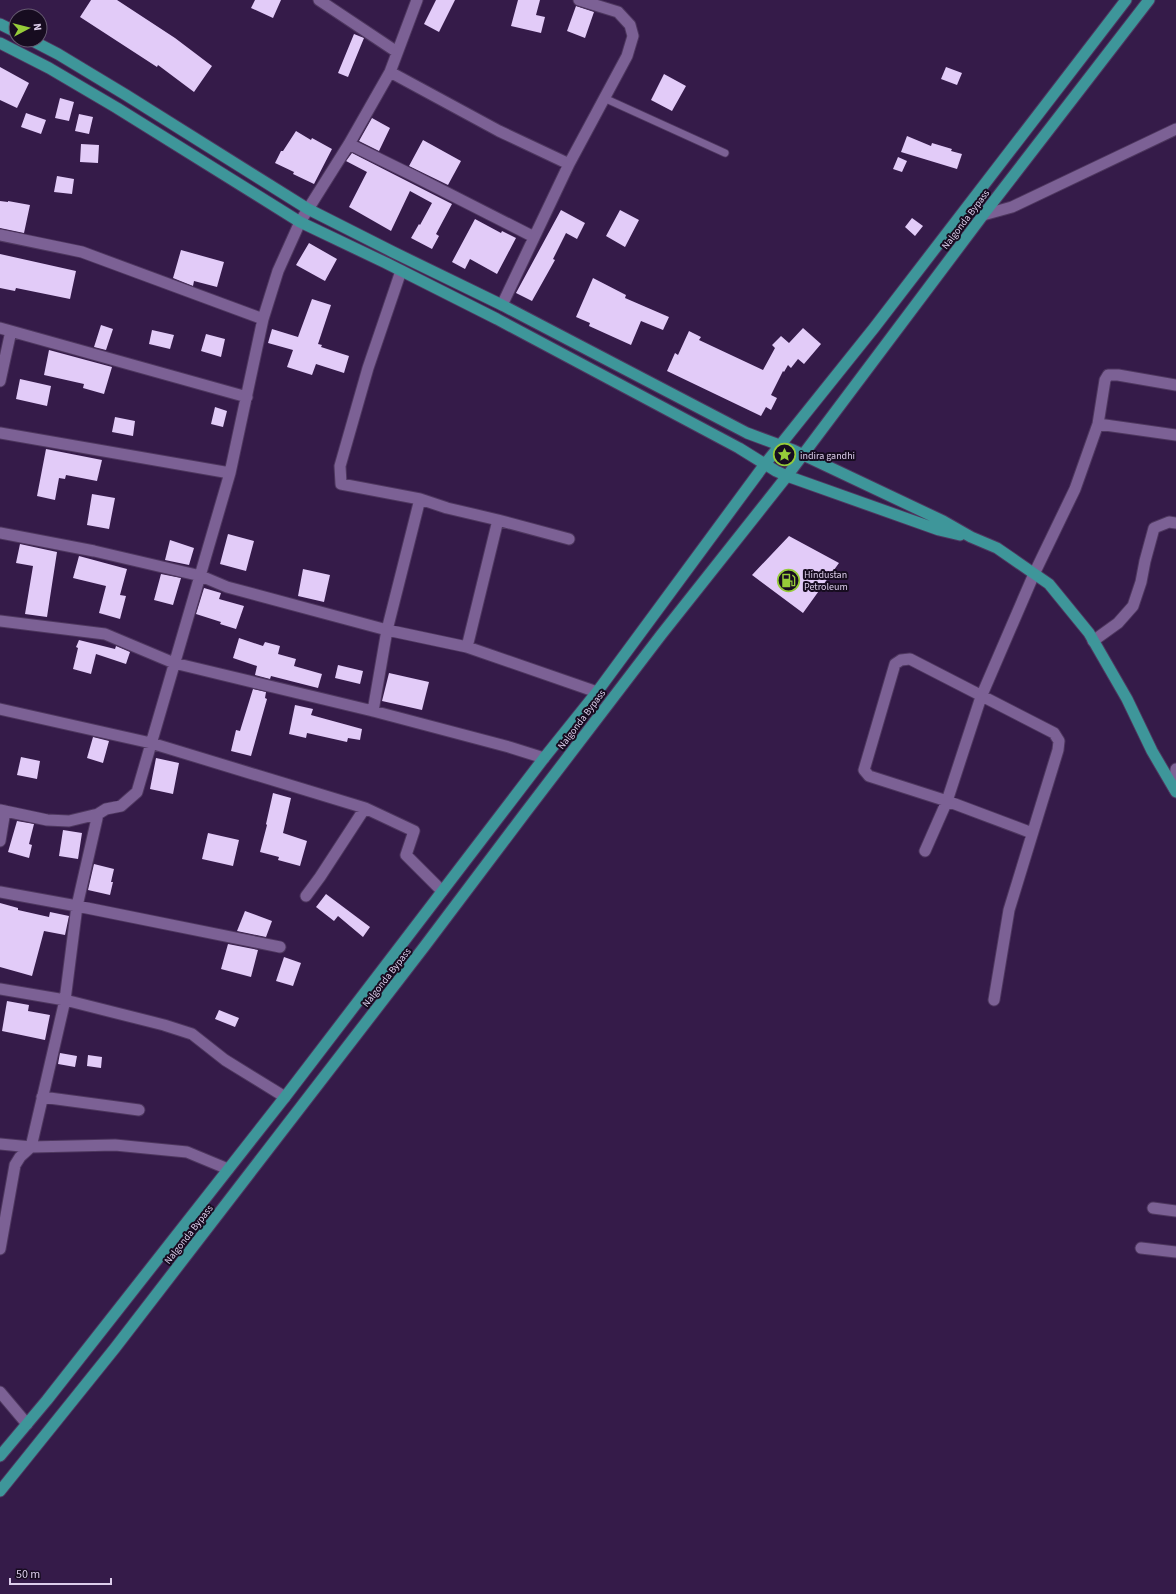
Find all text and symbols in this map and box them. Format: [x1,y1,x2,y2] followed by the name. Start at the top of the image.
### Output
[8,8,48,48] north arrow
[30,22,45,31] text: N
[939,187,993,252] street label: Nalgonda Bypass
[771,442,797,468] place icon: indira gandhi
[800,449,855,463] place label: indira gandhi
[776,567,802,593] fuel station icon: Hindustan Petroleum
[804,568,848,594] place label: Hindustan Petroleum
[555,687,609,752] street label: Nalgonda Bypass
[359,945,414,1010] street label: Nalgonda Bypass
[161,1202,216,1267] street label: Nalgonda Bypass
[10,1560,111,1586] scale bar
[16,1566,40,1583] text: 50 m

